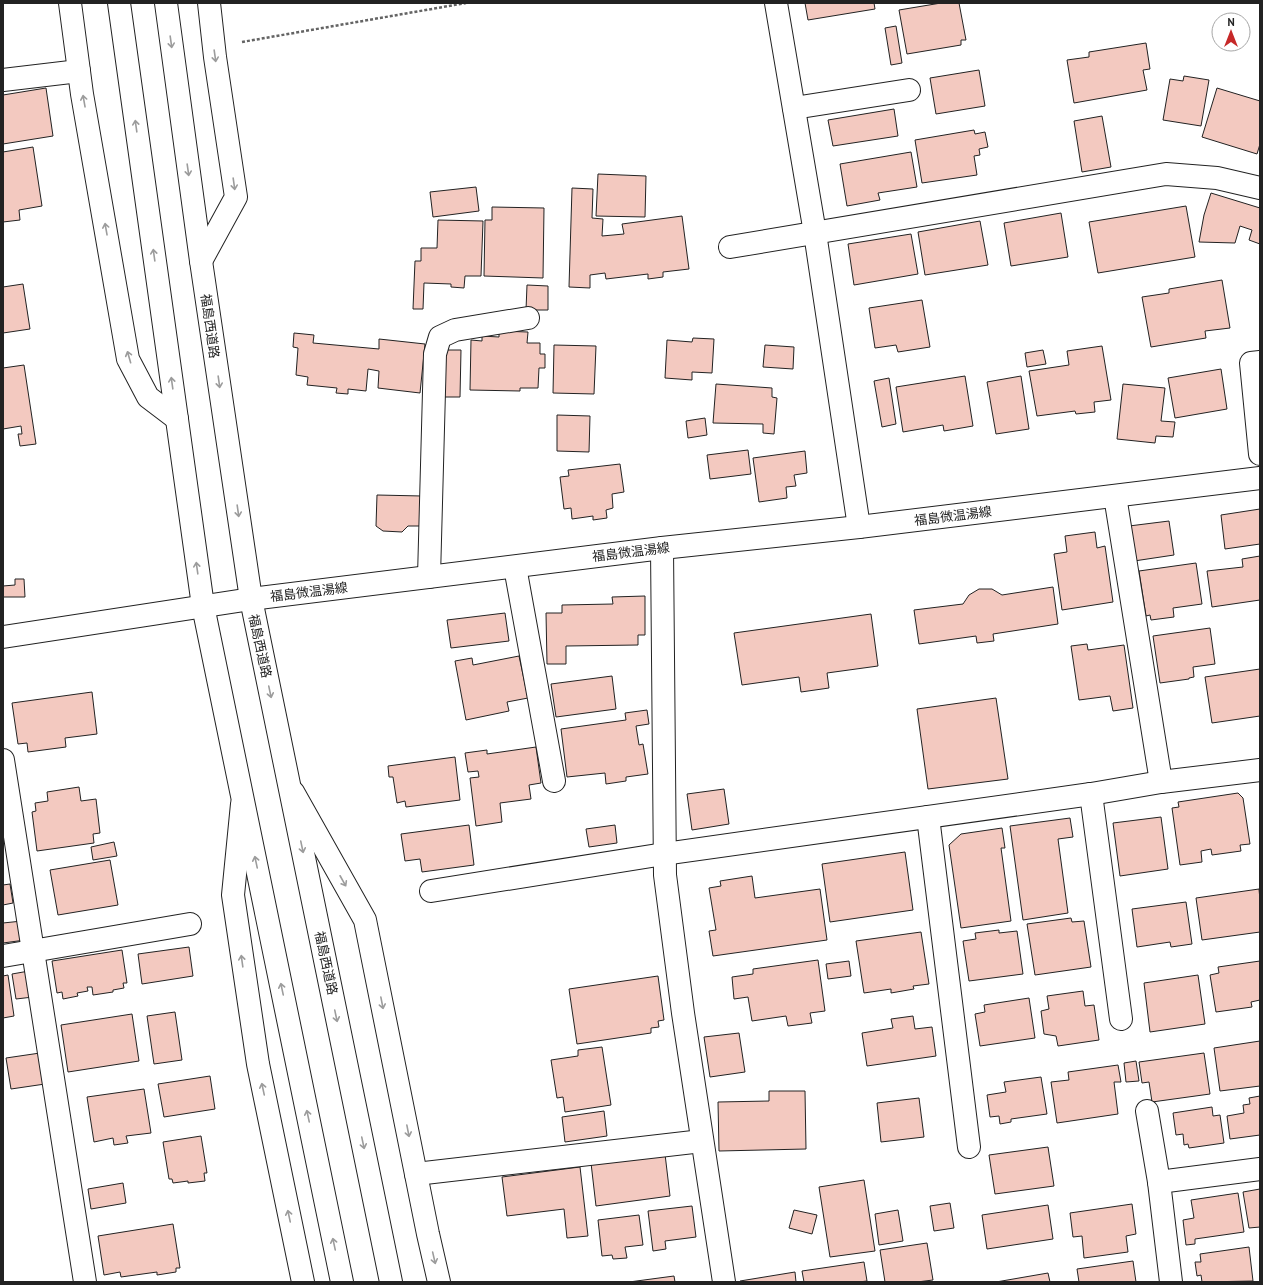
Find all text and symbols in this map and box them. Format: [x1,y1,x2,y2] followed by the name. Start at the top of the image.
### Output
[1211,12,1251,52] north arrow
[1227,15,1235,29] text: N
[167,35,175,48] one-way arrow
[211,49,219,62] one-way arrow
[79,95,87,108] one-way arrow
[132,120,140,133] one-way arrow
[185,164,192,177] one-way arrow
[230,177,238,190] one-way arrow
[102,223,110,236] one-way arrow
[150,249,158,262] one-way arrow
[197,293,223,359] street label: 福島西道路
[125,350,132,363] one-way arrow
[215,375,223,388] one-way arrow
[168,377,176,390] one-way arrow
[913,503,993,529] street label: 福島微温湯線
[234,504,242,517] one-way arrow
[591,539,671,565] street label: 福島微温湯線
[193,562,201,575] one-way arrow
[269,579,349,605] street label: 福島微温湯線
[245,612,275,680] street label: 福島西道路
[266,686,274,699] one-way arrow
[298,840,306,853] one-way arrow
[251,856,259,869] one-way arrow
[339,875,347,887] one-way arrow
[311,929,341,997] street label: 福島西道路
[238,955,246,968] one-way arrow
[277,983,285,996] one-way arrow
[378,996,386,1009] one-way arrow
[333,1009,341,1022] one-way arrow
[258,1083,266,1096] one-way arrow
[304,1110,312,1123] one-way arrow
[404,1124,412,1137] one-way arrow
[359,1136,367,1149] one-way arrow
[285,1210,293,1223] one-way arrow
[330,1238,338,1251] one-way arrow
[430,1251,438,1264] one-way arrow

